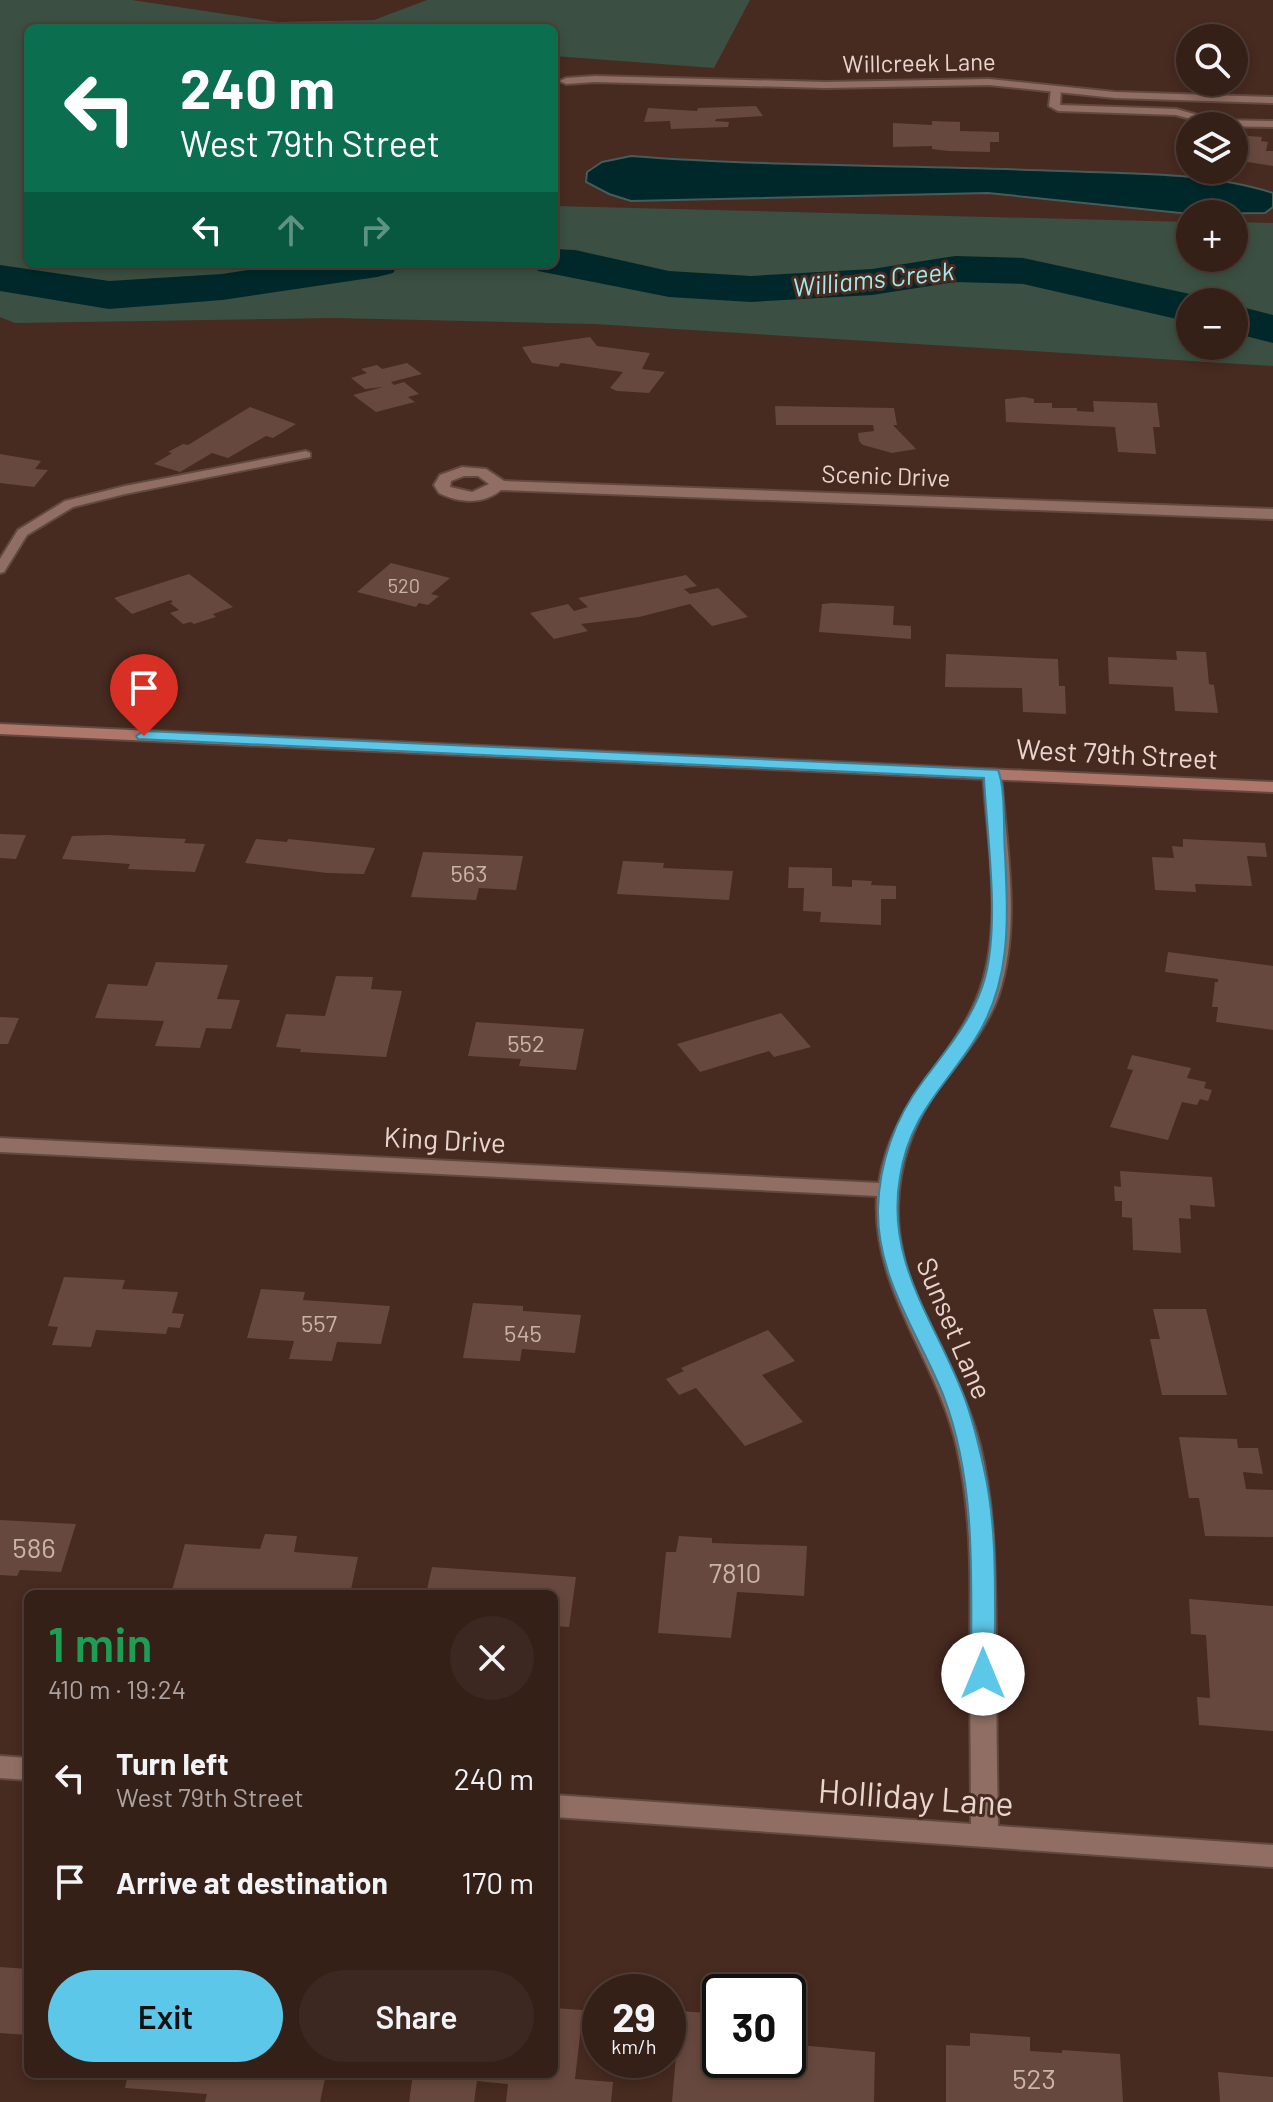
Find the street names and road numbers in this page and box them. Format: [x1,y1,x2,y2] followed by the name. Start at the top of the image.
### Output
[842,46,996,78] street label: Willcreek Lane
[821,458,951,492] street label: Scenic Drive
[1015,731,1219,775] street label: West 79th Street
[383,1119,507,1159] street label: King Drive
[910,1252,1000,1404] street label: Sunset Lane
[817,1769,1015,1823] street label: Holliday Lane

